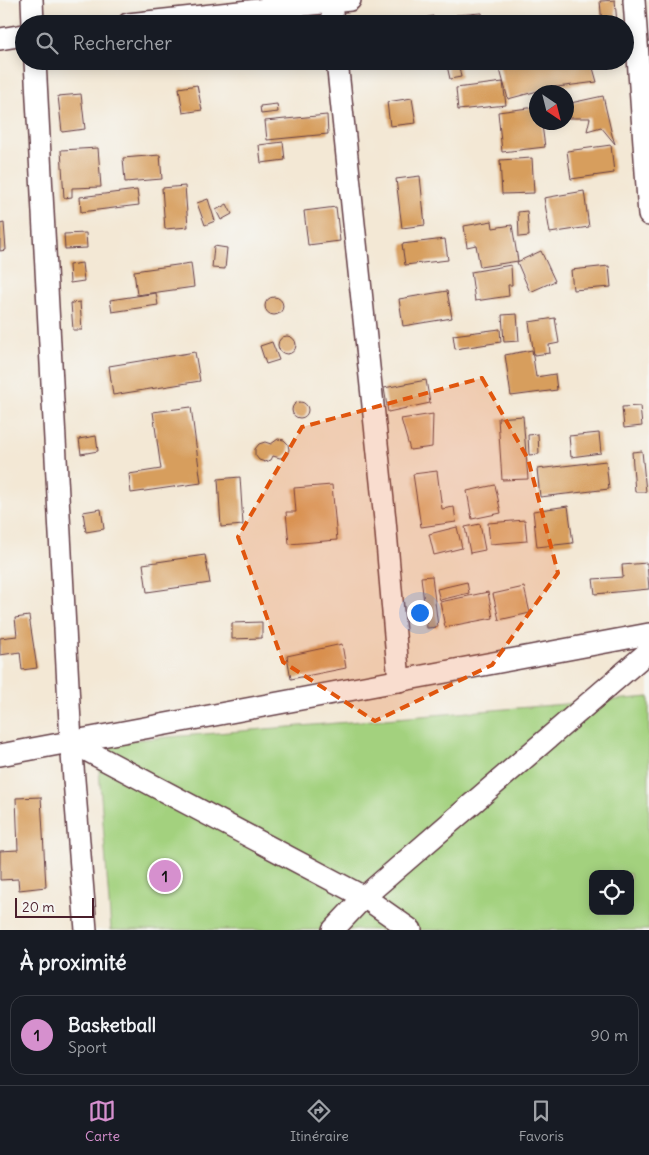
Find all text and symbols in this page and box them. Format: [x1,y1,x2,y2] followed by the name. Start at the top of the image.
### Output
[15,15,634,70] search box
[33,29,61,57] icon: search
[73,31,172,55] text: Rechercher
[529,85,574,130] north arrow
[407,600,433,626] your location
[149,857,181,895] pin: 1
[589,870,634,915] map controls
[589,870,634,915] button: locate
[15,895,94,918] scale bar
[22,898,55,916] text: 20 m
[20,949,127,976] text: À proximité
[68,1013,156,1037] text: Basketball
[34,1025,40,1045] text: 1
[590,1025,628,1045] text: 90 m
[68,1037,107,1057] text: Sport
[85,1097,120,1145] tab: Carte
[290,1097,349,1145] tab: Itinéraire
[519,1097,564,1145] tab: Favoris

